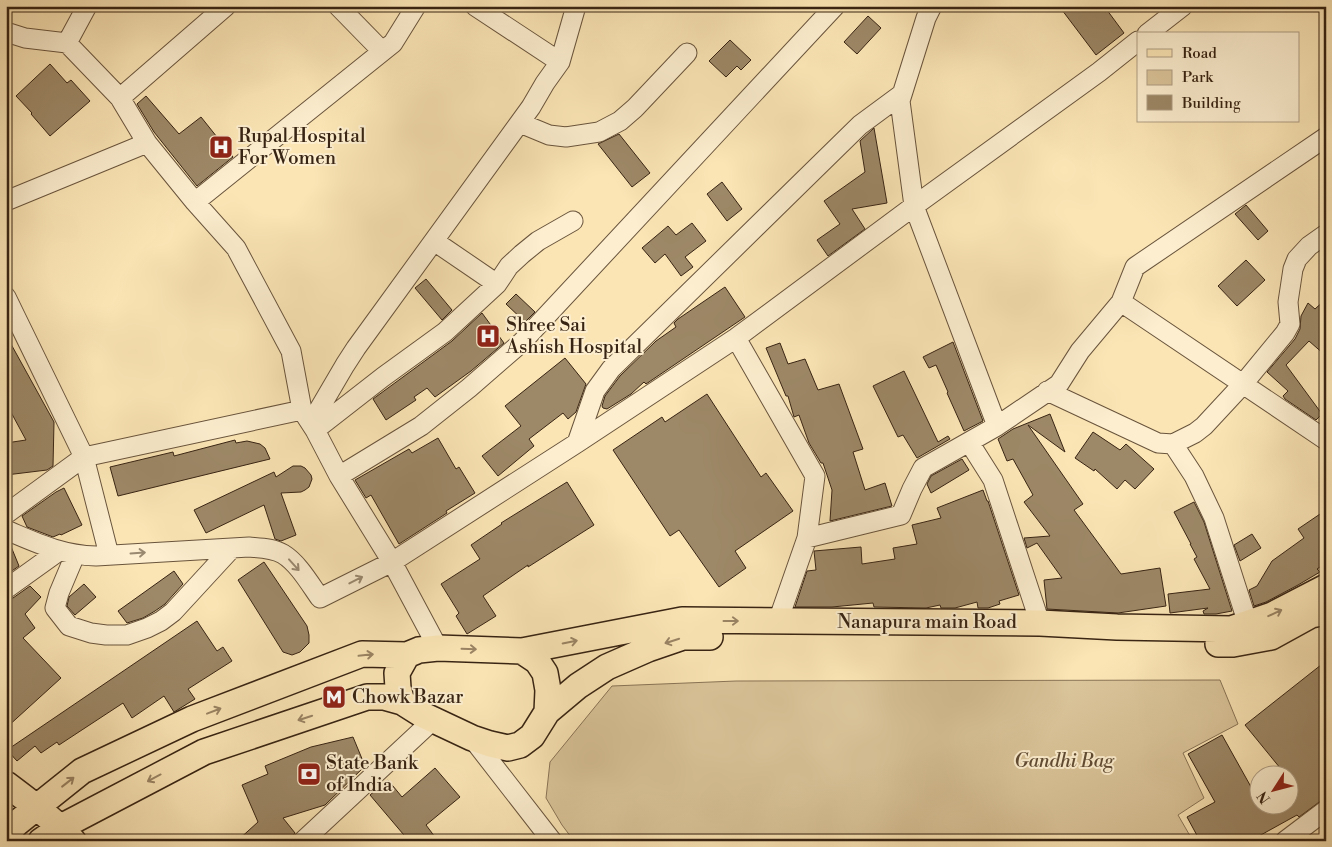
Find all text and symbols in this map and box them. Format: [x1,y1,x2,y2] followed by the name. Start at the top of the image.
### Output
[1137,32,1300,122] legend
[1182,44,1217,63] text: Road
[1182,68,1214,87] text: Park
[1181,94,1241,113] text: Building
[238,124,366,170] place label: Rupal Hospital For Women
[208,134,234,160] hospital icon: Rupal Hospital For Women
[505,313,642,359] place label: Shree Sai Ashish Hospital
[475,323,501,349] hospital icon: Shree Sai Ashish Hospital
[130,549,146,558] one-way arrow
[289,559,300,572] one-way arrow
[348,575,363,584] one-way arrow
[1267,608,1282,618] one-way arrow
[837,610,1017,634] street label: Nanapura main Road
[722,616,738,626] one-way arrow
[562,636,578,646] one-way arrow
[664,636,680,646] one-way arrow
[460,644,476,654] one-way arrow
[358,651,374,660] one-way arrow
[321,684,347,710] metro station icon: Chowk Bazar
[352,685,464,709] place label: Chowk Bazar
[206,705,221,715] one-way arrow
[297,714,313,723] one-way arrow
[1014,749,1115,773] park label: Gandhi Bag
[326,751,419,797] place label: State Bank of India
[296,761,322,787] bank icon: State Bank of India
[1250,764,1300,814] north arrow
[147,774,162,783] one-way arrow
[61,776,74,787] one-way arrow
[1254,787,1275,807] text: N

